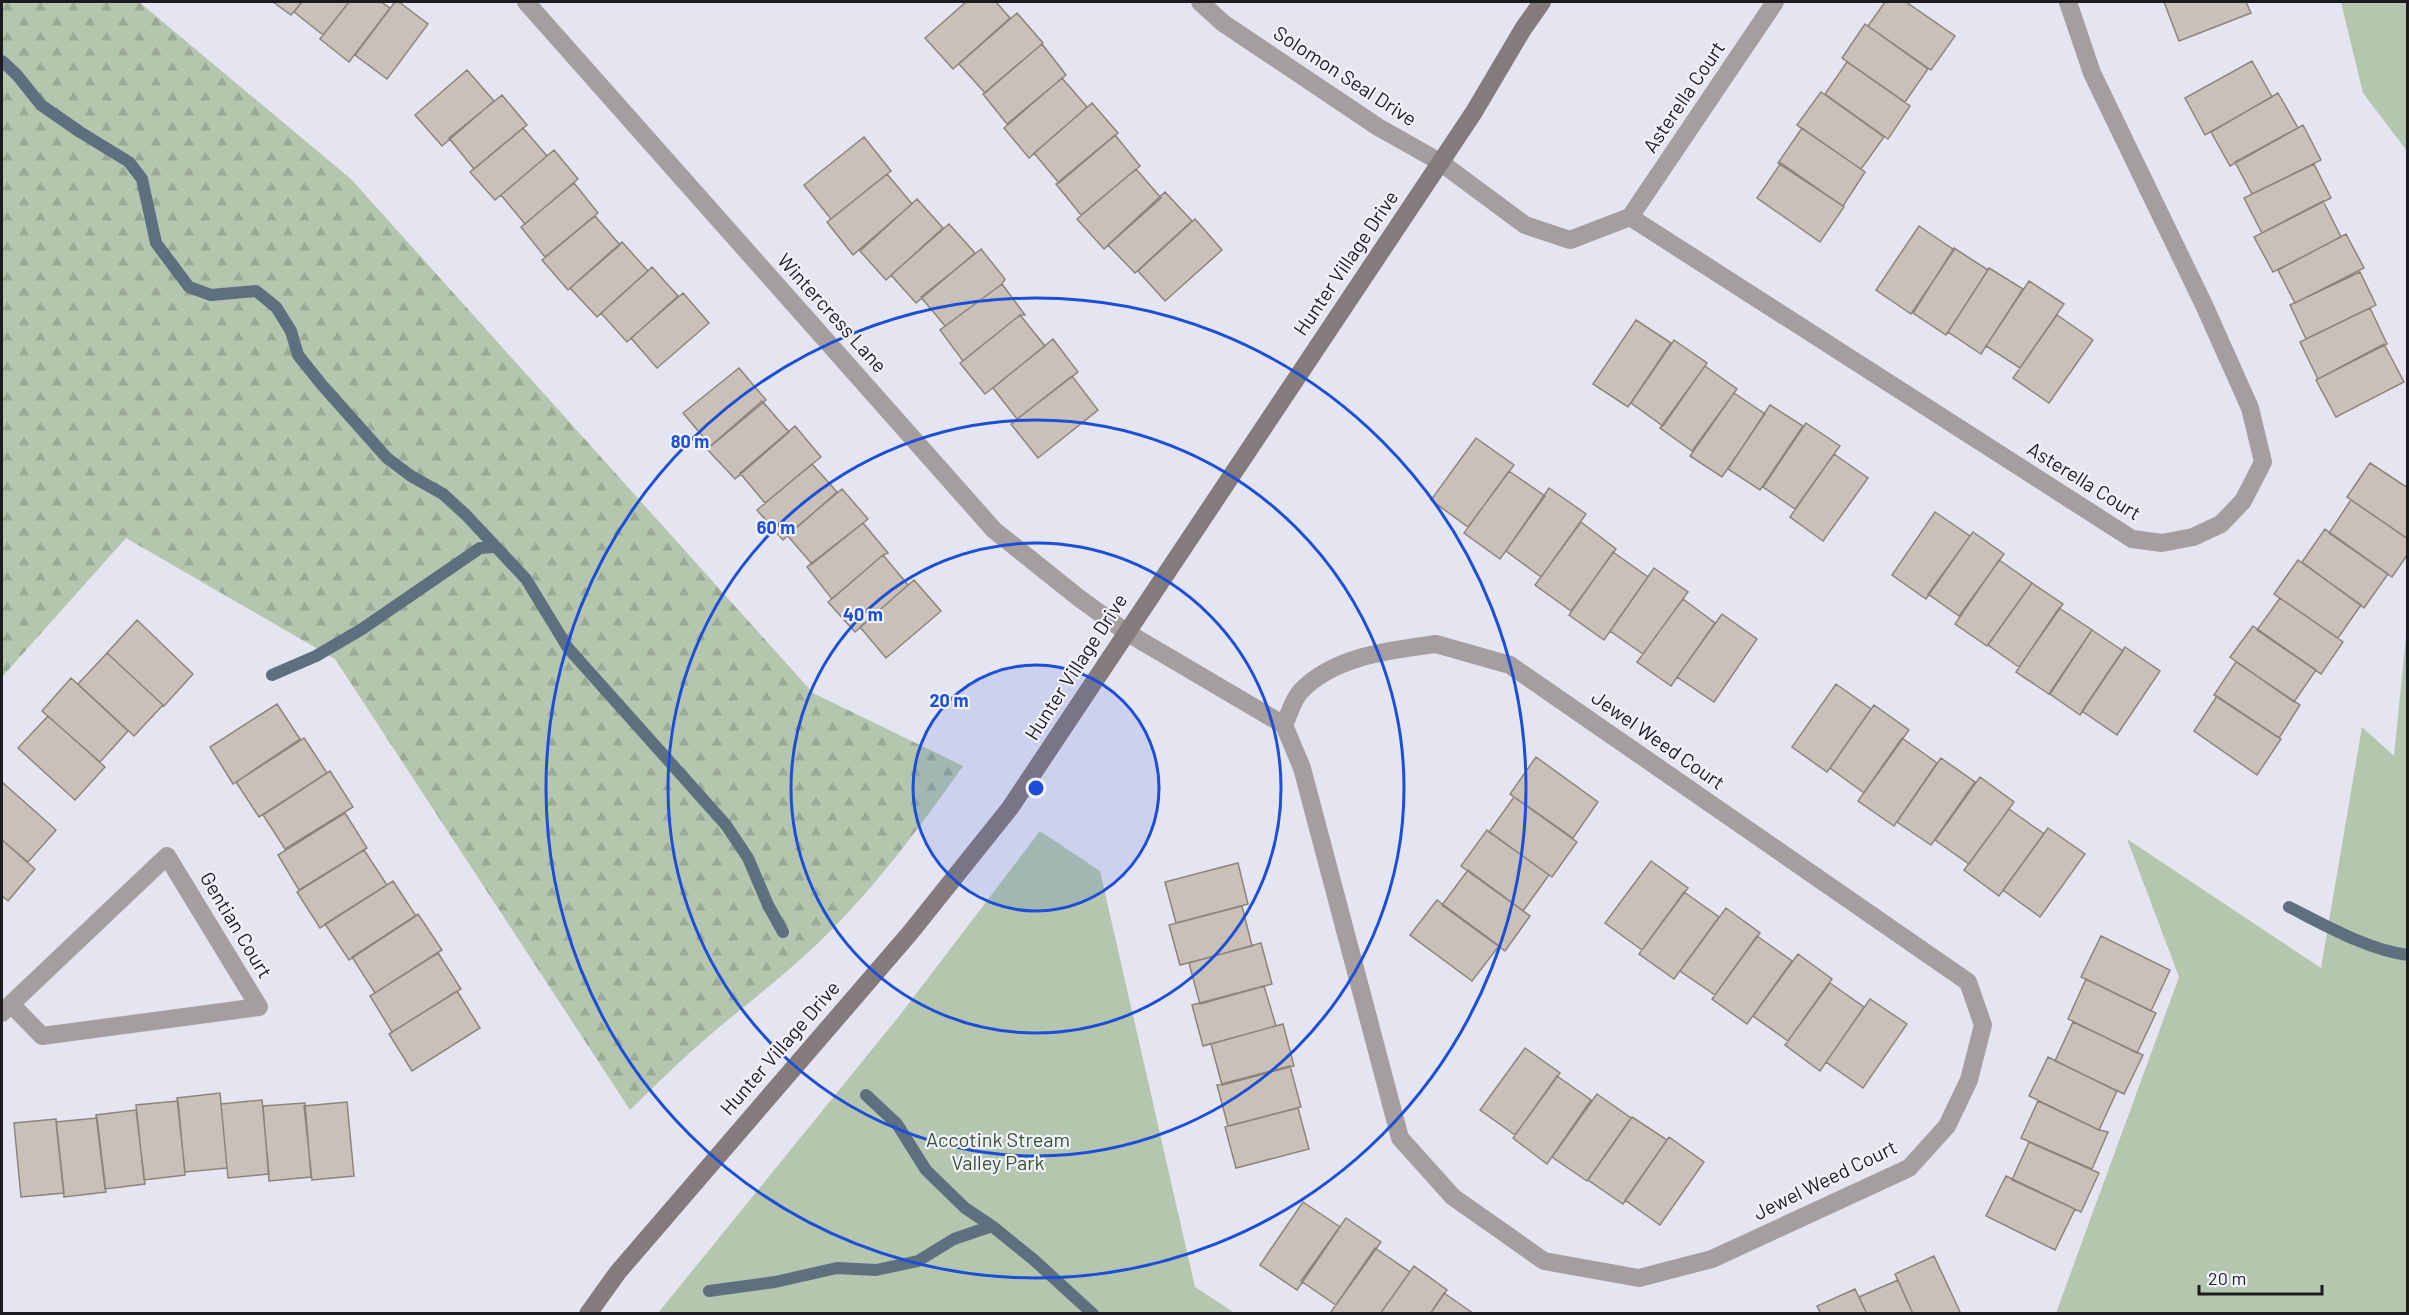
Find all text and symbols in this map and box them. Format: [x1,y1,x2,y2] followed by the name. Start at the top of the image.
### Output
[1269,20,1422,130] street label: Solomon Seal Drive
[1637,36,1729,157] street label: Asterella Court
[1288,185,1403,340] street label: Hunter Village Drive
[773,248,893,377] street label: Wintercress Lane
[671,430,709,452] text: 80 m
[2023,436,2146,525] street label: Asterella Court
[757,516,795,538] text: 60 m
[1019,589,1131,744] street label: Hunter Village Drive
[843,603,883,625] text: 40 m
[1588,684,1730,794] street label: Jewel Weed Court
[930,689,968,711] text: 20 m
[1026,778,1046,798] centre of rings
[196,867,278,982] street label: Gentian Court
[715,975,844,1119] street label: Hunter Village Drive
[926,1127,1070,1174] park label: Accotink Stream Valley Park
[1749,1134,1900,1224] street label: Jewel Weed Court
[2199,1258,2322,1296] scale bar
[2208,1267,2246,1289] text: 20 m

